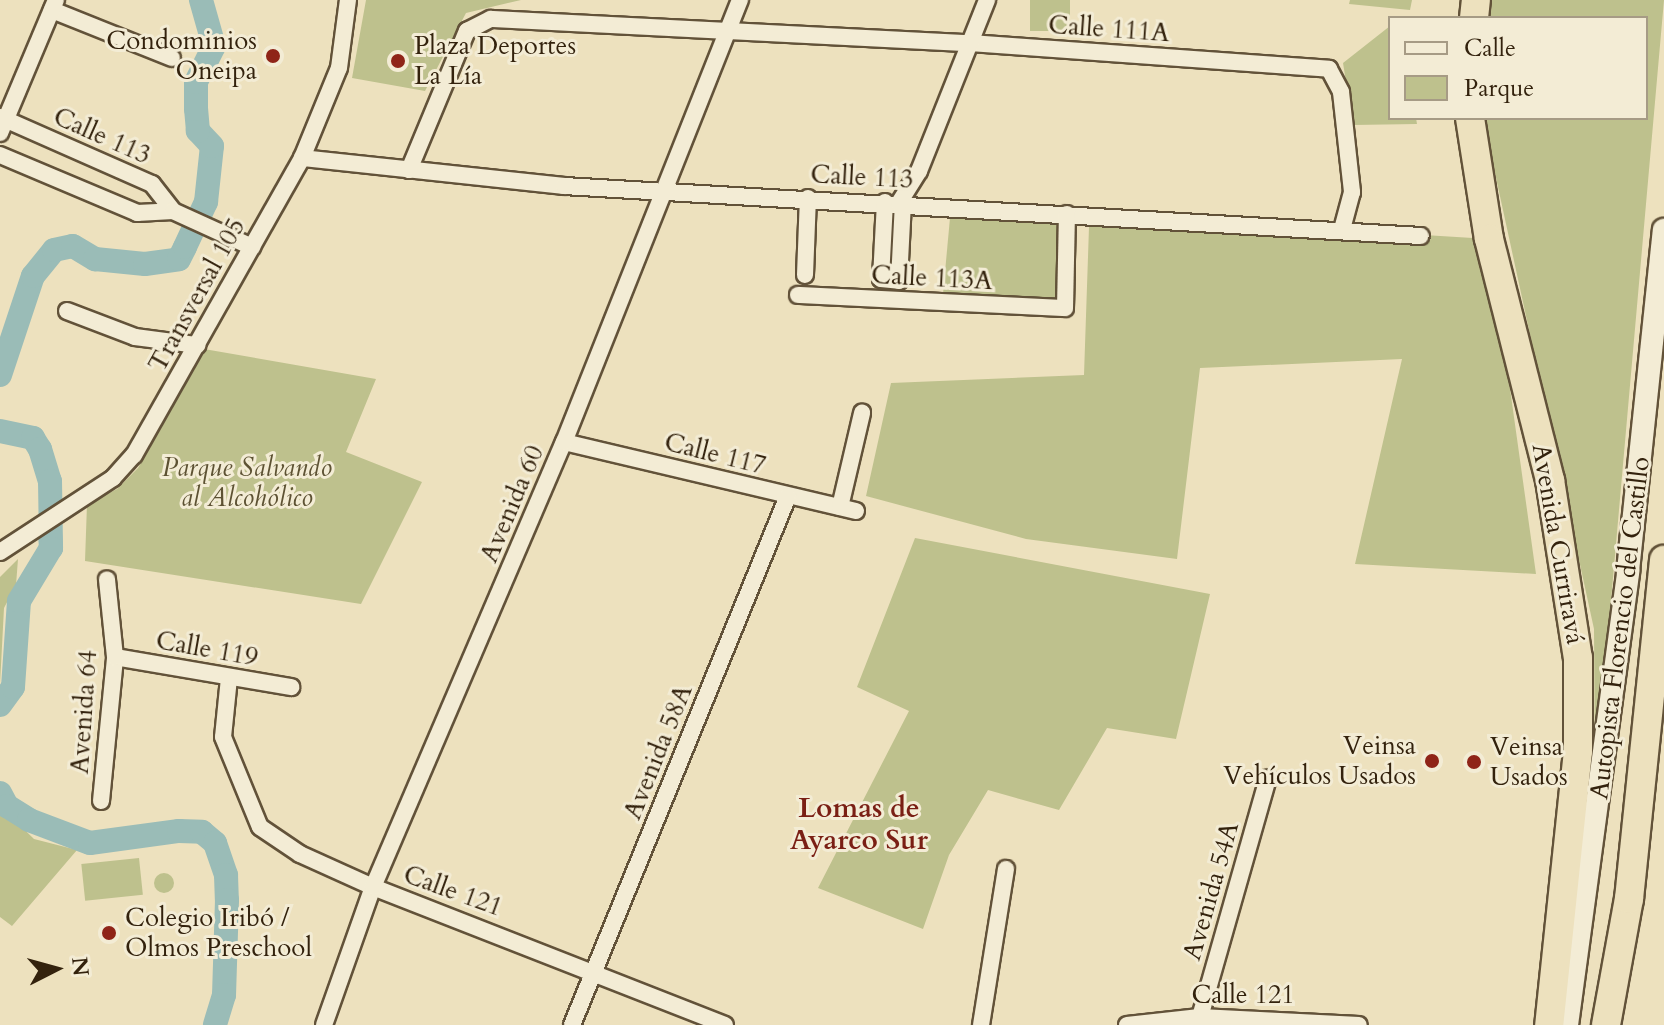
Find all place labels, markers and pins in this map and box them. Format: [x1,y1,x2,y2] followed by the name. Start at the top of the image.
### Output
[106,25,257,86] place label: Condominios Oneipa
[414,30,576,92] place label: Plaza Deportes La Lía
[264,47,282,65] marker: Condominios Oneipa
[389,52,407,70] marker: Plaza Deportes La Lía
[1223,730,1416,792] place label: Veinsa Vehículos Usados
[1490,731,1568,792] place label: Veinsa Usados
[1423,752,1441,770] marker: Veinsa Vehículos Usados
[1465,753,1483,771] marker: Veinsa Usados
[125,902,312,964] place label: Colegio Iribó / Olmos Preschool
[100,924,118,942] marker: Colegio Iribó / Olmos Preschool

